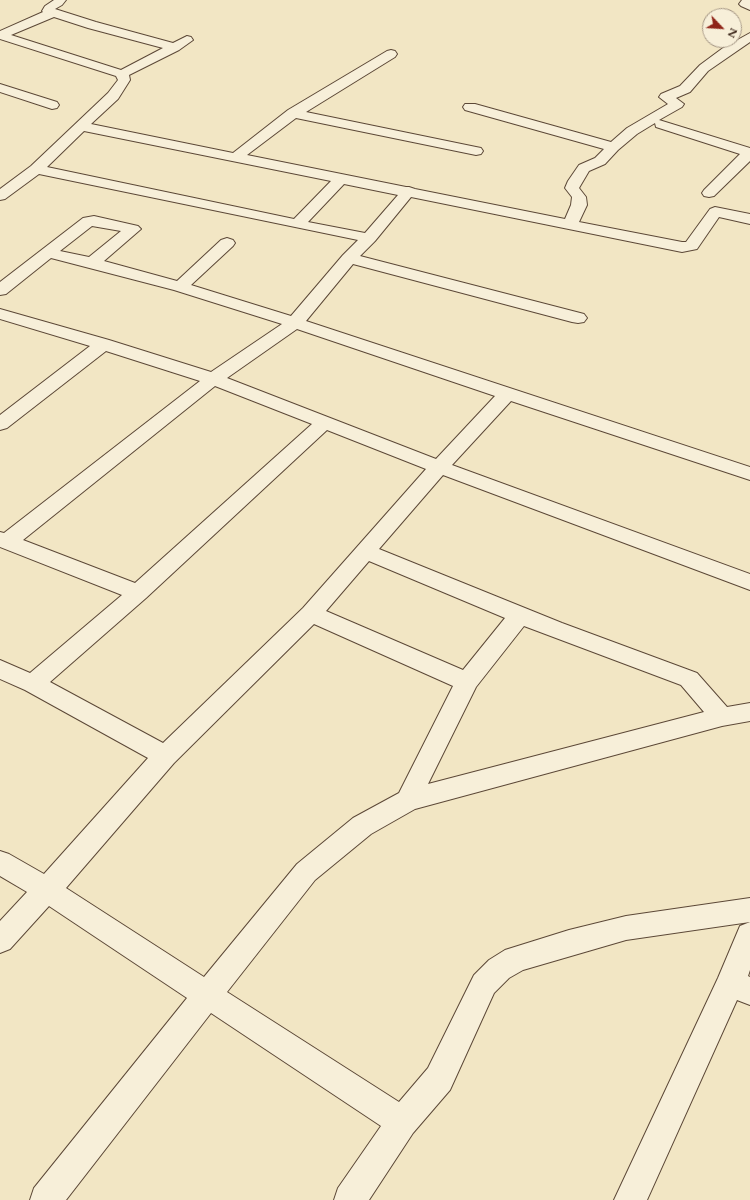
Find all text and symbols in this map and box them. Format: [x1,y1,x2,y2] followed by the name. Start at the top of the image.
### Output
[702,8,742,48] north arrow
[724,25,741,40] text: N

